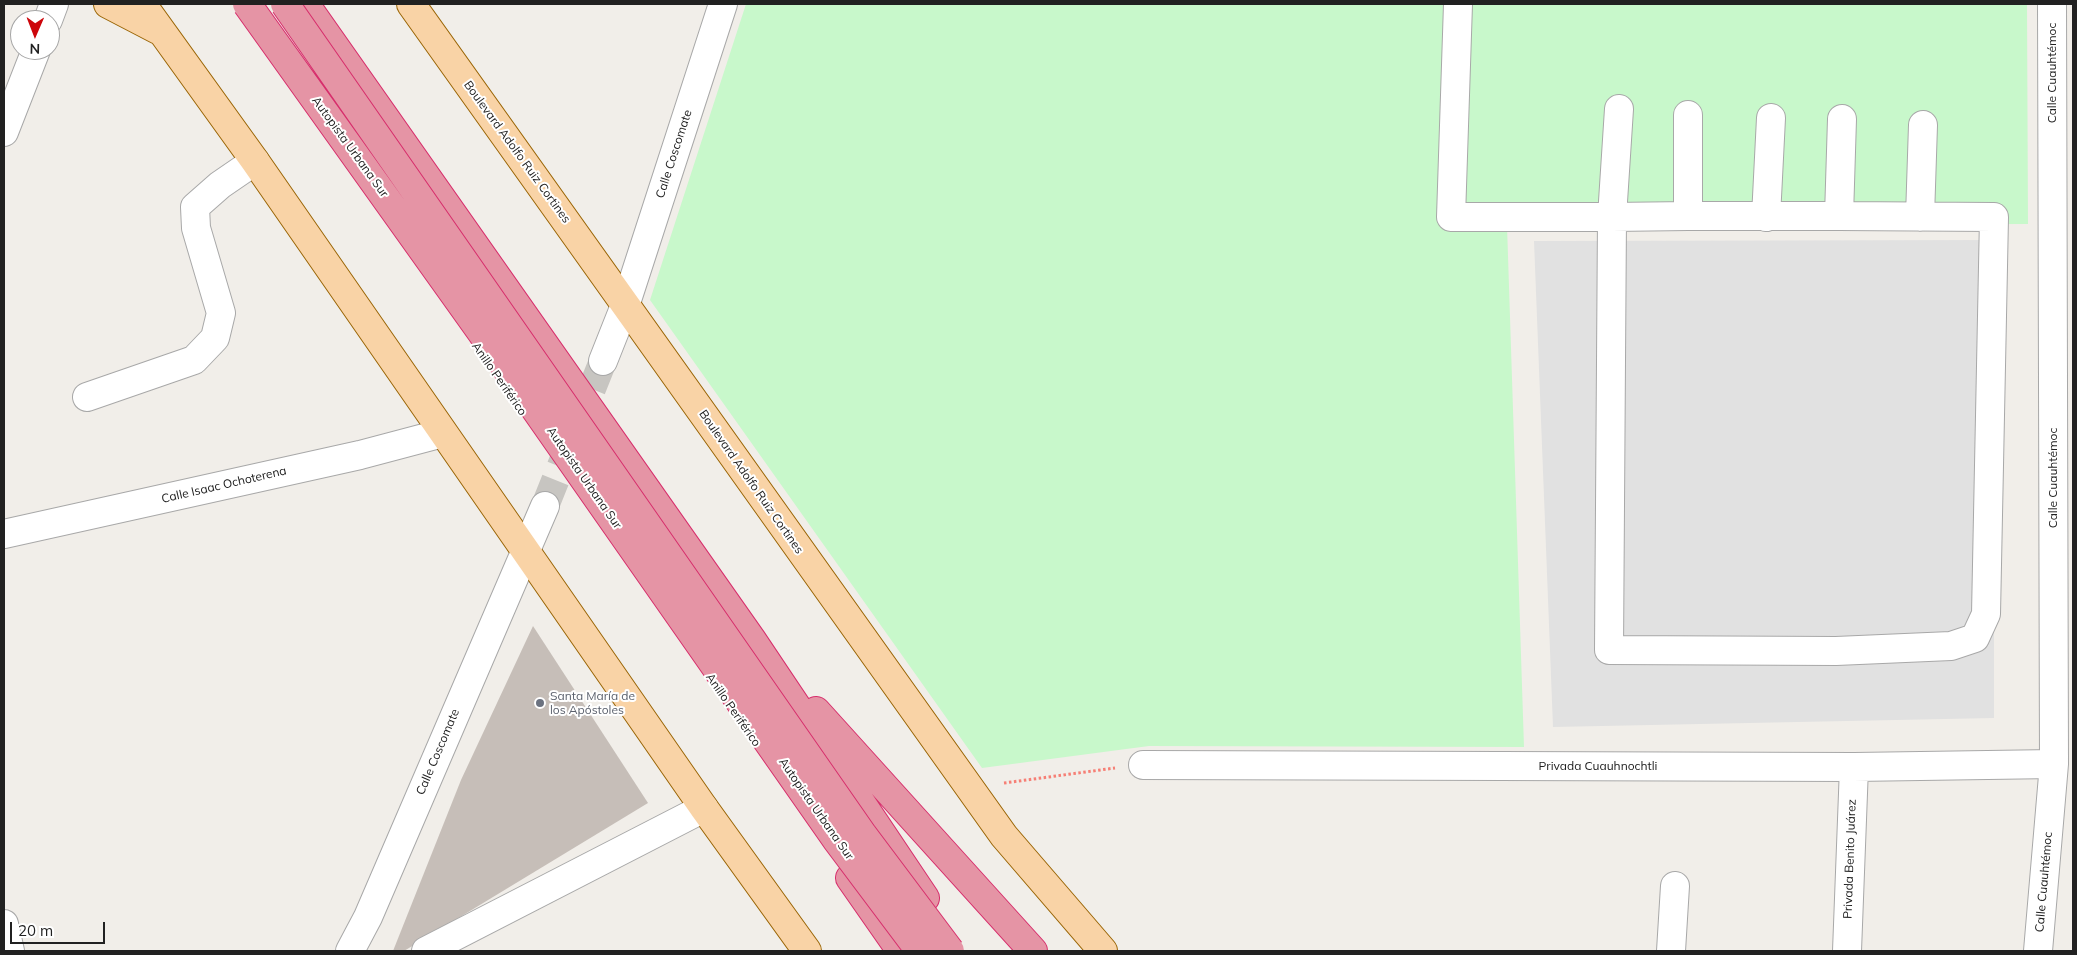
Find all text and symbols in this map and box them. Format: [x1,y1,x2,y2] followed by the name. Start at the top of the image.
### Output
[10,10,60,60] north arrow
[2045,23,2059,123] street label: Calle Cuauhtémoc
[29,40,40,58] text: N
[461,78,573,226] street label: Boulevard Adolfo Ruiz Cortines
[309,94,391,200] street label: Autopista Urbana Sur
[653,108,695,200] street label: Calle Coscomate
[468,340,530,418] street label: Anillo Periférico
[696,407,806,557] street label: Boulevard Adolfo Ruiz Cortines
[543,424,625,532] street label: Autopista Urbana Sur
[2046,428,2060,528] street label: Calle Cuauhtémoc
[160,464,288,506] street label: Calle Isaac Ochoterena
[702,671,764,749] street label: Anillo Periférico
[550,689,635,717] place label: Santa María de los Apóstoles
[534,697,546,709] marker: Santa María de los Apóstoles
[413,707,463,797] street label: Calle Coscomate
[775,755,857,863] street label: Autopista Urbana Sur
[1539,759,1657,773] street label: Privada Cuauhnochtli
[1841,799,1859,919] street label: Privada Benito Juárez
[2032,831,2056,933] street label: Calle Cuauhtémoc
[12,912,108,944] scale bar
[18,921,53,940] text: 20 m

